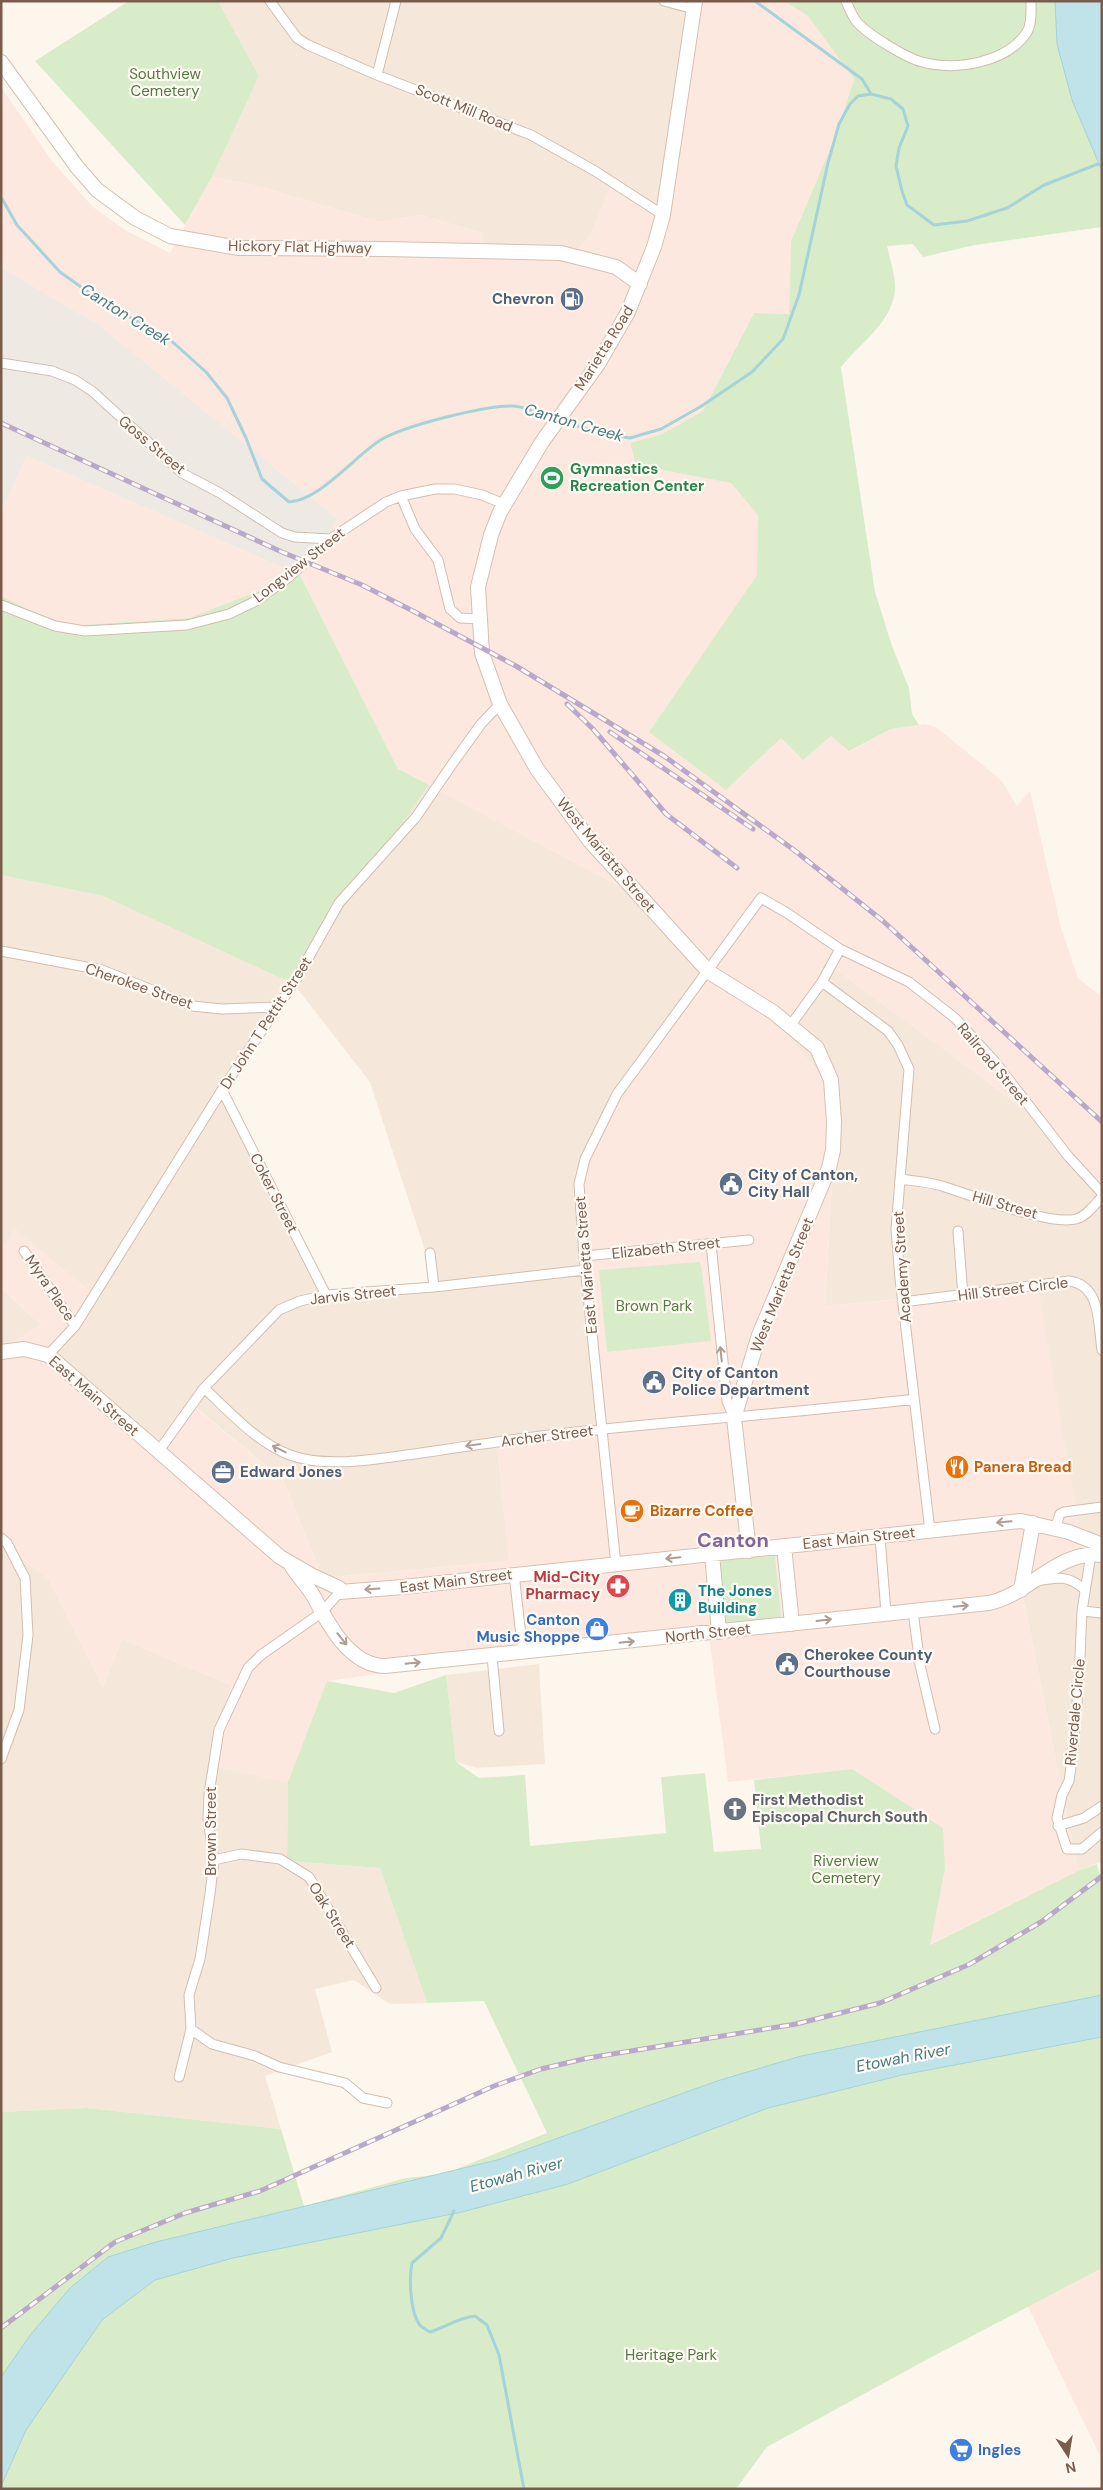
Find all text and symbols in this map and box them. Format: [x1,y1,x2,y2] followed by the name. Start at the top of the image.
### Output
[129,64,201,101] park label: Southview Cemetery
[412,79,516,137] street label: Scott Mill Road
[228,236,373,258] street label: Hickory Flat Highway
[77,278,175,351] water label: Canton Creek
[559,286,585,312] fuel station icon: Chevron
[492,289,554,309] place label: Chevron
[570,302,638,394] street label: Marietta Road
[522,398,627,447] water label: Canton Creek
[114,411,190,479] street label: Goss Street
[570,459,704,496] place label: Gymnastics Recreation Center
[539,465,565,491] sports icon: Gymnastics Recreation Center
[249,523,349,607] street label: Longview Street
[552,793,660,917] street label: West Marietta Street
[216,953,316,1093] street label: Dr John T Pettit Street
[82,958,196,1014] street label: Cherokee Street
[953,1018,1034,1110] street label: Railroad Street
[245,1150,303,1237] street label: Coker Street
[748,1165,858,1202] place label: City of Canton, City Hall
[718,1171,744,1197] public building icon: City of Canton, City Hall
[970,1186,1040,1224] street label: Hill Street
[570,1195,602,1335] street label: East Marietta Street
[888,1210,916,1324] street label: Academy Street
[746,1214,818,1355] street label: West Marietta Street
[611,1232,721,1264] street label: Elizabeth Street
[20,1251,80,1325] street label: Myra Place
[957,1272,1069,1306] street label: Hill Street Circle
[309,1281,397,1309] street label: Jarvis Street
[616,1296,693,1316] park label: Brown Park
[716,1346,726,1362] one-way arrow
[45,1351,143,1441] street label: East Main Street
[672,1363,810,1400] place label: City of Canton Police Department
[641,1369,667,1395] public building icon: City of Canton Police Department
[500,1420,594,1452] street label: Archer Street
[466,1440,482,1450] one-way arrow
[272,1444,287,1453] one-way arrow
[944,1454,970,1480] restaurant icon: Panera Bread
[974,1457,1071,1477] place label: Panera Bread
[210,1459,236,1485] office icon: Edward Jones
[240,1462,342,1482] place label: Edward Jones
[619,1498,645,1524] cafe icon: Bizarre Coffee
[650,1501,754,1521] place label: Bizarre Coffee
[997,1517,1013,1527] one-way arrow
[802,1522,916,1554] street label: East Main Street
[697,1527,769,1553] district label: Canton
[665,1553,681,1563] one-way arrow
[399,1564,514,1598] street label: East Main Street
[526,1567,600,1604] place label: Mid-City Pharmacy
[605,1573,631,1599] pharmacy icon: Mid-City Pharmacy
[698,1581,772,1618] place label: The Jones Building
[364,1585,380,1594] one-way arrow
[667,1587,693,1613] building icon: The Jones Building
[953,1601,969,1611] one-way arrow
[477,1610,580,1647] place label: Canton Music Shoppe
[815,1615,831,1625] one-way arrow
[584,1616,610,1642] shop icon: Canton Music Shoppe
[664,1619,752,1647] street label: North Street
[336,1633,347,1646] one-way arrow
[619,1637,635,1647] one-way arrow
[804,1645,932,1682] place label: Cherokee County Courthouse
[774,1651,800,1677] public building icon: Cherokee County Courthouse
[1060,1658,1090,1766] street label: Riverdale Circle
[405,1659,421,1668] one-way arrow
[201,1786,221,1876] street label: Brown Street
[752,1790,928,1827] place label: First Methodist Episcopal Church South
[722,1796,748,1822] church icon: First Methodist Episcopal Church South
[812,1851,881,1888] park label: Riverview Cemetery
[304,1878,360,1952] street label: Oak Street
[854,2038,953,2077] water label: Etowah River
[467,2152,566,2197] water label: Etowah River
[625,2345,718,2365] park label: Heritage Park
[1043,2430,1093,2480] north arrow
[948,2437,974,2463] supermarket icon: Ingles
[978,2440,1021,2460] place label: Ingles
[1064,2458,1078,2478] text: N

